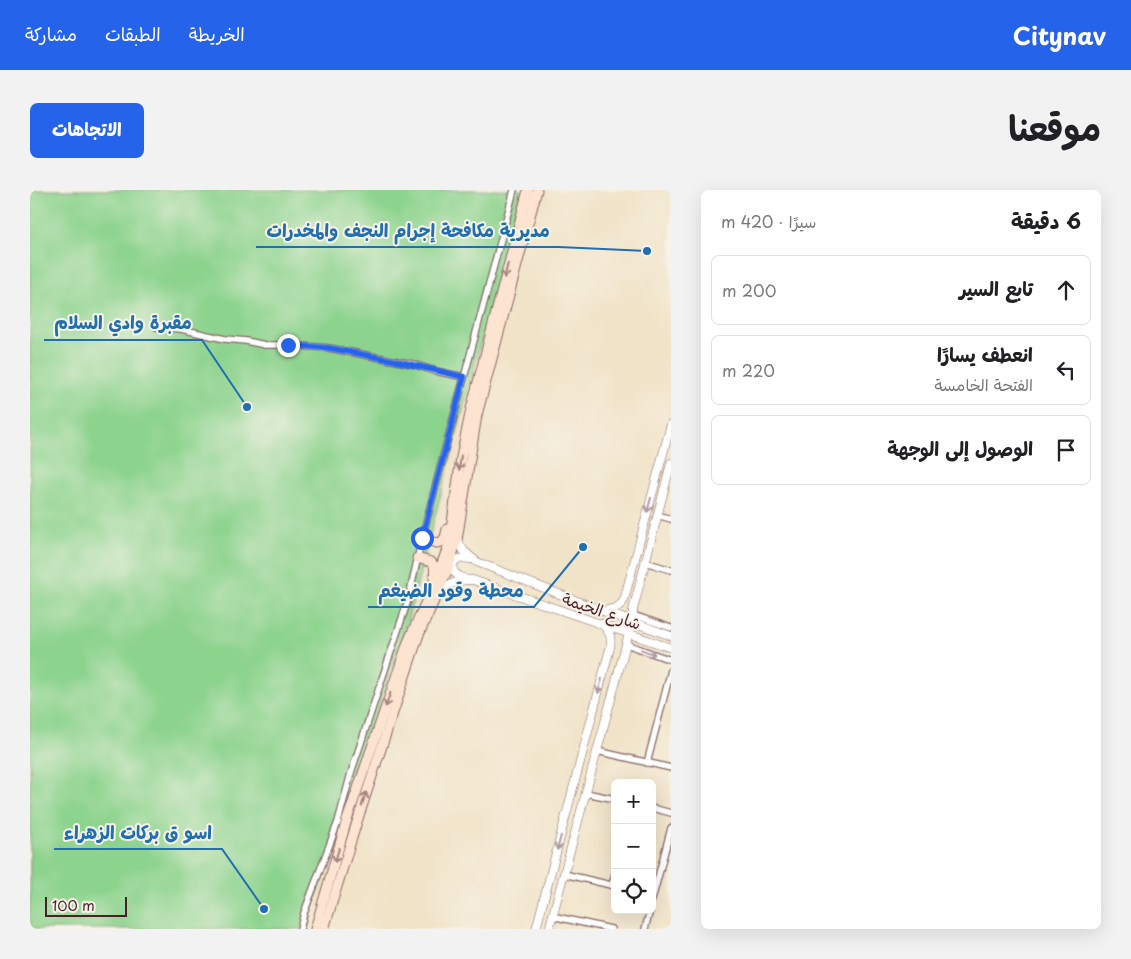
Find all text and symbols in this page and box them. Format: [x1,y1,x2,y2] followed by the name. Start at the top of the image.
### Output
[1013,17,1106,53] text: Citynav
[25,20,77,47] text: مشاركة
[105,20,161,47] text: الطبقات
[189,20,245,47] text: الخريطة
[1008,100,1101,153] text: موقعنا
[30,103,144,158] button: الاتجاهات
[1011,204,1081,236] text: 6 دقيقة
[721,209,816,233] text: سيرًا · 420 m
[256,214,559,247] callout: مديرية مكافحة إجرام النجف والمخدرات
[266,216,550,245] text: مديرية مكافحة إجرام النجف والمخدرات
[501,262,510,278] one-way arrow
[959,274,1033,302] text: تابع السير
[1052,276,1080,304] icon: ahead
[722,278,776,302] text: 200 m
[44,307,202,340] callout: مقبرة وادي السلام
[54,308,192,337] text: مقبرة وادي السلام
[277,334,300,357] route end
[937,340,1033,368] text: انعطف يسارًا
[1052,356,1080,384] icon: left
[722,358,775,382] text: 220 m
[935,372,1033,396] text: الفتحة الخامسة
[887,434,1033,462] text: الوصول إلى الوجهة
[1052,436,1080,464] icon: arrive
[455,455,465,471] one-way arrow
[644,496,654,512] one-way arrow
[411,527,434,550] route start
[368,574,534,607] callout: محطة وقود الضيغم
[378,576,524,605] text: محطة وقود الضيغم
[559,585,645,636] street label: شارع الخيمة
[640,648,656,657] one-way arrow
[595,678,605,694] one-way arrow
[383,692,392,708] one-way arrow
[611,779,656,914] map controls
[611,779,656,824] button: +
[360,791,369,807] one-way arrow
[54,816,222,849] callout: اسو ق بركات الزهراء
[64,818,212,845] text: اسو ق بركات الزهراء
[611,824,656,869] button: −
[553,835,563,851] one-way arrow
[331,846,341,862] one-way arrow
[611,869,656,914] button: locate
[45,894,128,917] scale bar
[52,895,95,916] text: 100 m

